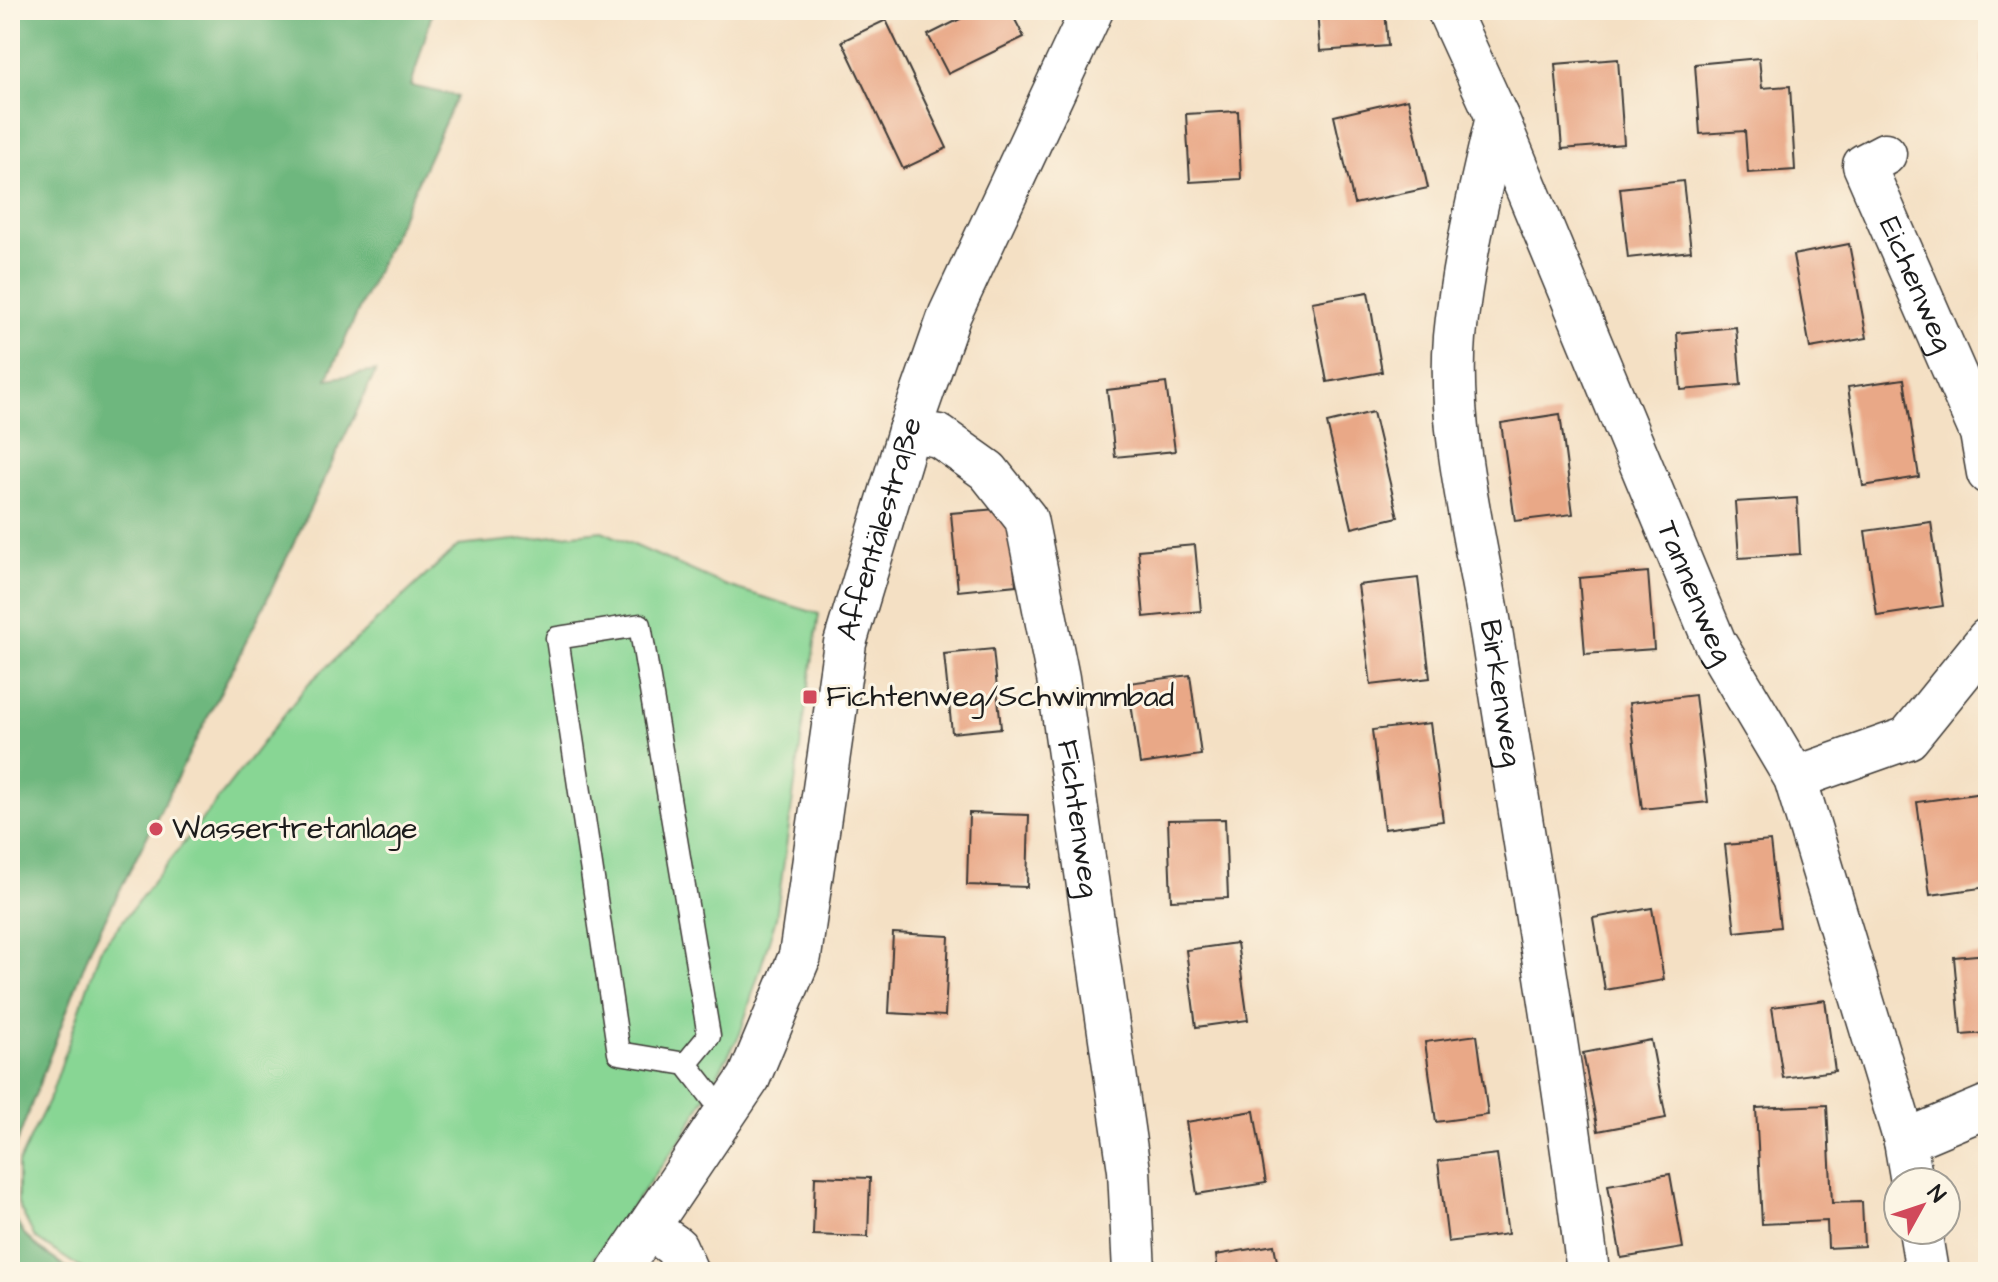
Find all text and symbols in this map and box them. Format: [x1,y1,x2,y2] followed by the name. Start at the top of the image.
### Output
[1868,210,1964,359] street label: Eichenweg
[826,411,933,645] street label: Affentälestraße
[1646,514,1744,672] street label: Tannenweg
[1469,617,1533,769] street label: Birkenweg
[826,676,1174,719] place label: Fichtenweg/Schwimmbad
[801,688,819,706] marker: Fichtenweg/Schwimmbad
[1046,737,1110,900] street label: Fichtenweg
[172,808,417,851] place label: Wassertretanlage
[147,820,165,838] marker: Wassertretanlage
[1882,1166,1962,1246] north arrow
[1920,1179,1953,1210] text: N

